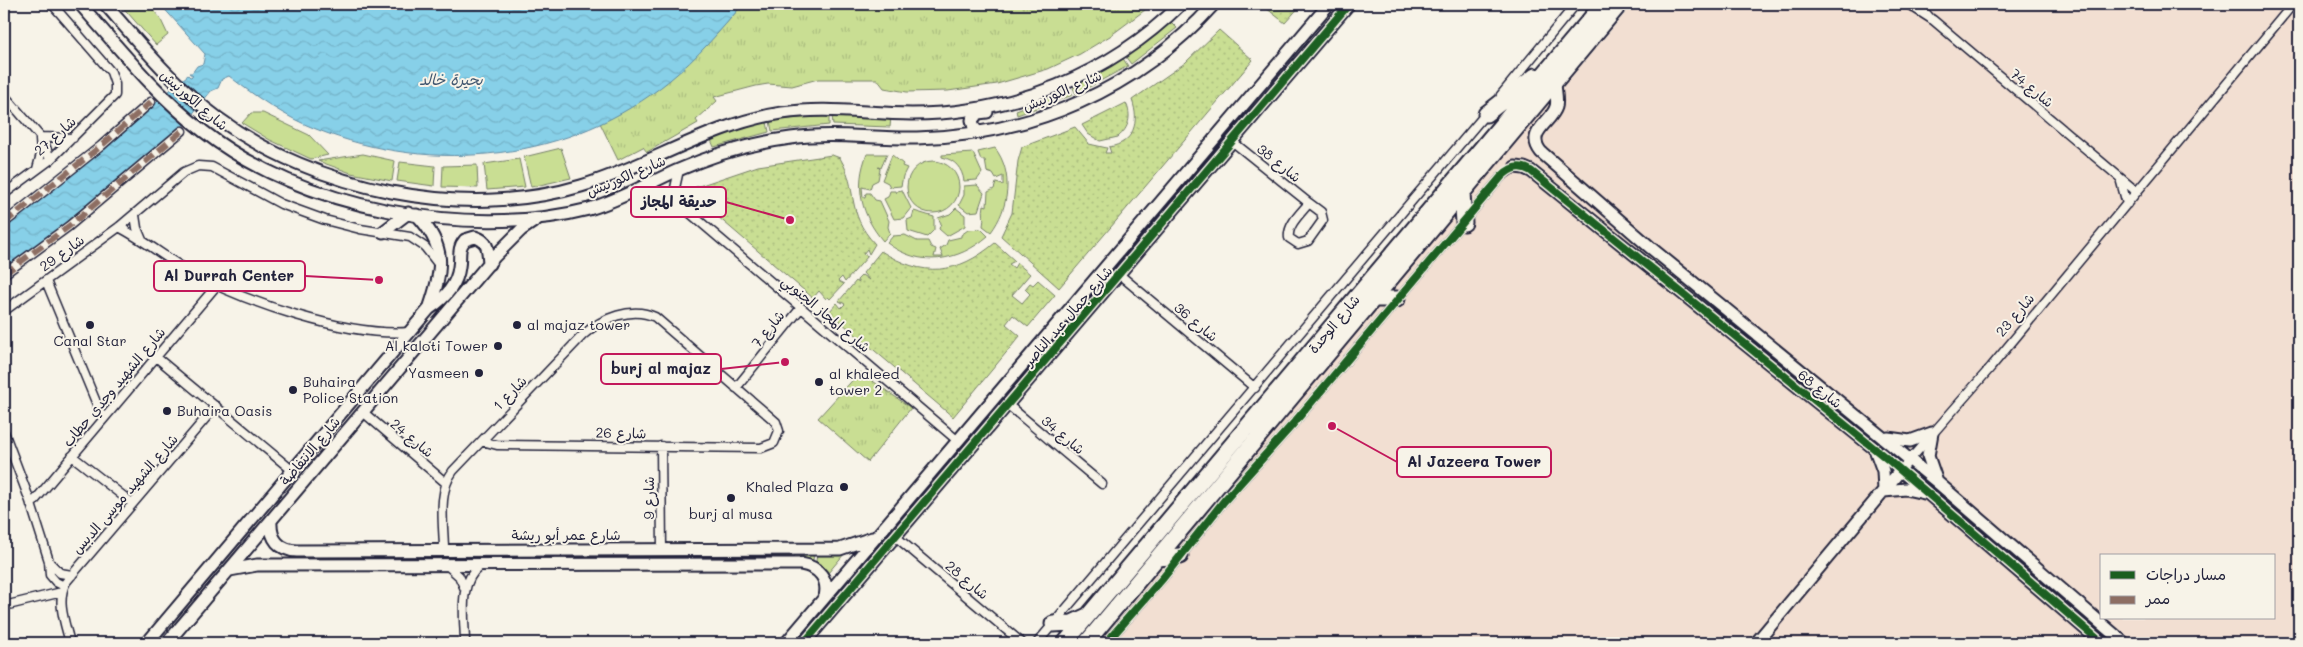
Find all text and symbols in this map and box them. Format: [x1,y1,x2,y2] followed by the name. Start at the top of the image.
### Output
[2006,64,2058,112] street label: شارع 74
[156,65,232,135] street label: شارع الكورنيش
[1019,65,1105,117] street label: شارع الكورنيش
[419,69,483,89] water label: بحيرة خالد
[30,112,80,160] street label: شارع 27
[1253,139,1305,187] street label: شارع 38
[583,150,669,202] street label: شارع الكورنيش
[631,187,726,217] callout: حديقة المجاز
[639,191,717,211] text: حديقة المجاز
[36,230,88,276] street label: شارع 29
[154,261,305,291] callout: Al Durrah Center
[1018,262,1117,371] street label: شارع جمال عبد الناصر
[164,265,294,285] text: Al Durrah Center
[775,271,875,359] street label: شارع المجاز الجنوبي
[1991,289,2039,341] street label: شارع 23
[1303,290,1365,358] street label: شارع الوحدة
[1170,298,1222,346] street label: شارع 36
[747,306,789,352] street label: شارع 7
[527,315,630,334] place label: al majaz tower
[84,319,96,331] marker: Canal Star
[511,319,523,331] marker: al majaz tower
[58,323,171,452] street label: شارع الشهيد وجدي حطاب
[54,331,126,350] place label: Canal Star
[385,336,488,355] place label: Al kaloti Tower
[492,340,504,352] marker: Al kaloti Tower
[601,354,721,384] callout: burj al majaz
[611,358,712,378] text: burj al majaz
[408,363,469,382] place label: Yasmeen
[829,364,900,399] place label: al khaleed tower 2
[1794,365,1846,413] street label: شارع 68
[473,367,485,379] marker: Yasmeen
[489,371,531,415] street label: شارع 1
[303,372,398,407] place label: Buhaira Police Station
[813,376,825,388] marker: al khaleed tower 2
[287,384,299,396] marker: Buhaira Police Station
[177,401,272,420] place label: Buhaira Oasis
[161,405,173,417] marker: Buhaira Oasis
[1037,411,1089,459] street label: شارع 34
[275,412,345,490] street label: شارع الانتفاضة
[386,414,438,462] street label: شارع 24
[595,423,647,443] street label: شارع 26
[67,430,183,558] street label: شارع الشهيد موسى الدبس
[1397,447,1551,477] callout: Al Jazeera Tower
[1407,451,1541,471] text: Al Jazeera Tower
[639,476,659,520] street label: شارع 9
[746,477,834,496] place label: Khaled Plaza
[838,481,850,493] marker: Khaled Plaza
[725,492,737,504] marker: burj al musa
[689,504,773,523] place label: burj al musa
[512,525,620,545] street label: شارع عمر أبو ريشة
[2100,554,2276,620] legend
[941,556,993,604] street label: شارع 28
[2146,564,2226,584] text: مسار دراجات
[2144,588,2170,608] text: ممر

